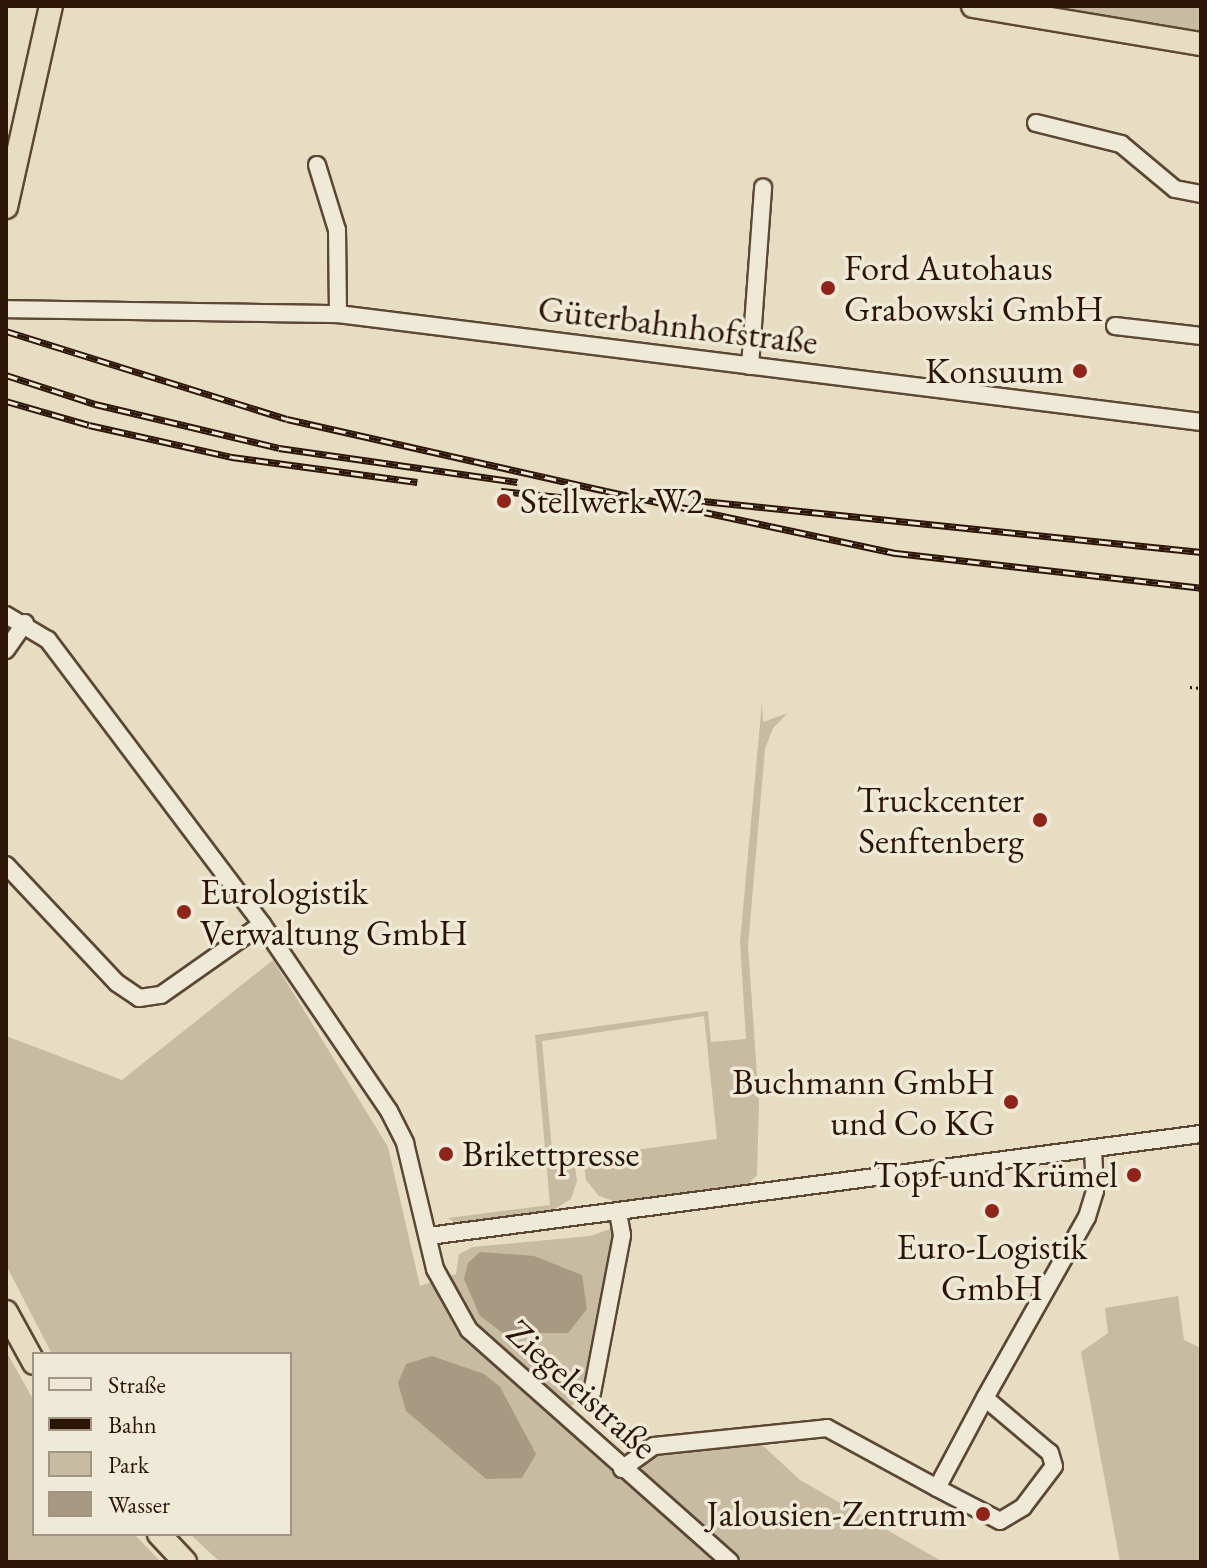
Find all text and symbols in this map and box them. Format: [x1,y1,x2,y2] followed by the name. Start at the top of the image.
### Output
[844,245,1104,330] place label: Ford Autohaus Grabowski GmbH
[819,279,837,297] marker: Ford Autohaus Grabowski GmbH
[536,286,820,364] street label: Güterbahnhofstraße
[925,349,1064,393] place label: Konsuum
[1071,362,1089,380] marker: Konsuum
[520,479,704,523] place label: Stellwerk W2
[495,492,513,510] marker: Stellwerk W2
[857,777,1024,862] place label: Truckcenter Senftenberg
[1031,811,1049,829] marker: Truckcenter Senftenberg
[200,869,468,954] place label: Eurologistik Verwaltung GmbH
[175,903,193,921] marker: Eurologistik Verwaltung GmbH
[732,1059,995,1144] place label: Buchmann GmbH und Co KG
[1002,1093,1020,1111] marker: Buchmann GmbH und Co KG
[462,1132,640,1176] place label: Brikettpresse
[437,1145,455,1163] marker: Brikettpresse
[873,1153,1118,1197] place label: Topf und Krümel
[1125,1166,1143,1184] marker: Topf und Krümel
[983,1202,1001,1220] marker: Euro-Logistik GmbH
[897,1224,1087,1309] place label: Euro-Logistik GmbH
[498,1310,666,1468] street label: Ziegeleistraße
[32,1352,292,1536] legend
[108,1369,166,1400] text: Straße
[108,1409,157,1440] text: Bahn
[108,1449,149,1480] text: Park
[108,1489,170,1520] text: Wasser
[707,1492,967,1536] place label: Jalousien-Zentrum
[974,1505,992,1523] marker: Jalousien-Zentrum

